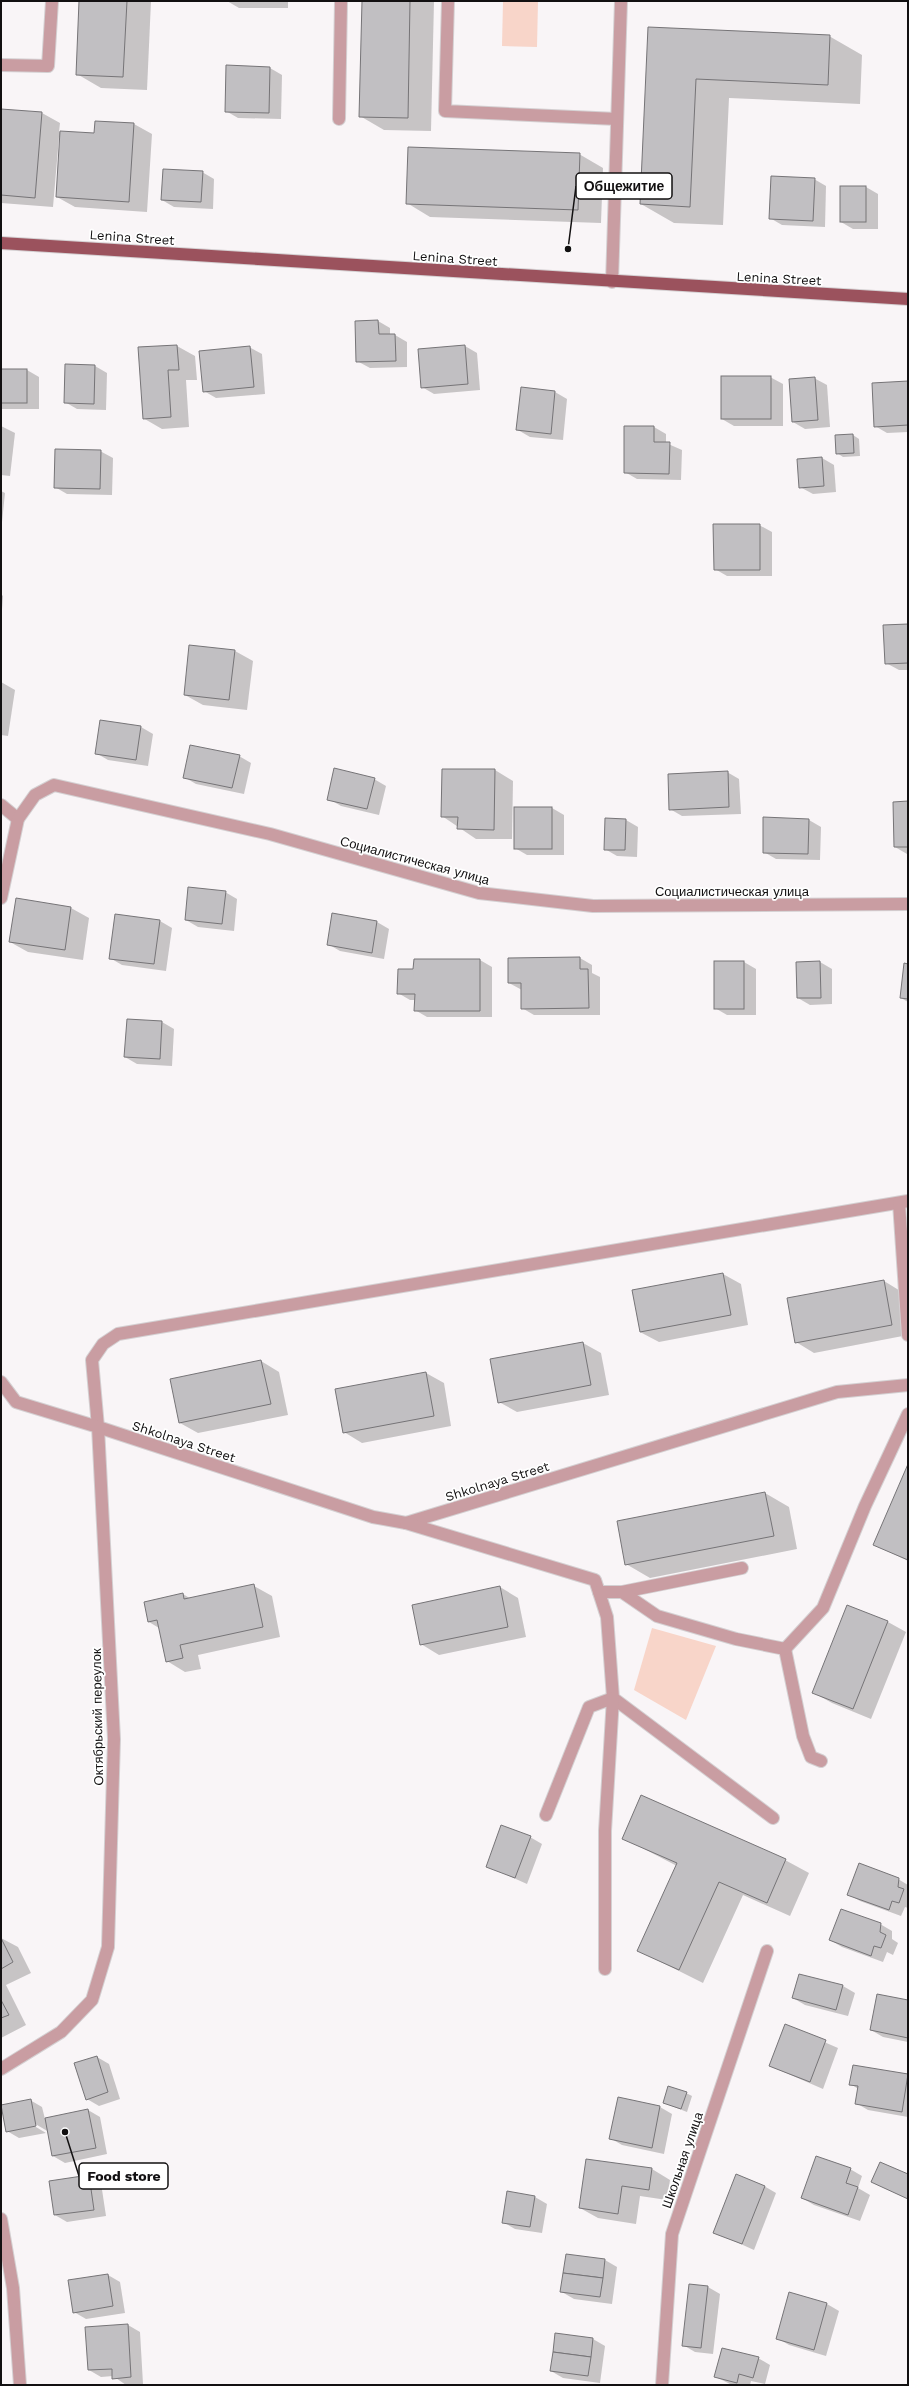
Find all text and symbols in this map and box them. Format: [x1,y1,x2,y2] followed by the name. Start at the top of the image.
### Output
[576,173,672,199] callout: Общежитие
[584,178,665,194] text: Общежитие
[89,227,176,248] street label: Lenina Street
[412,248,499,269] street label: Lenina Street
[736,269,822,288] street label: Lenina Street
[339,833,492,888] street label: Социалистическая улица
[655,884,810,899] street label: Социалистическая улица
[130,1418,238,1465] street label: Shkolnaya Street
[444,1458,551,1504] street label: Shkolnaya Street
[89,1648,106,1786] street label: Октябрьский переулок
[659,2109,706,2210] street label: Школьная улица
[79,2163,168,2189] callout: Food store
[87,2168,161,2184] text: Food store

